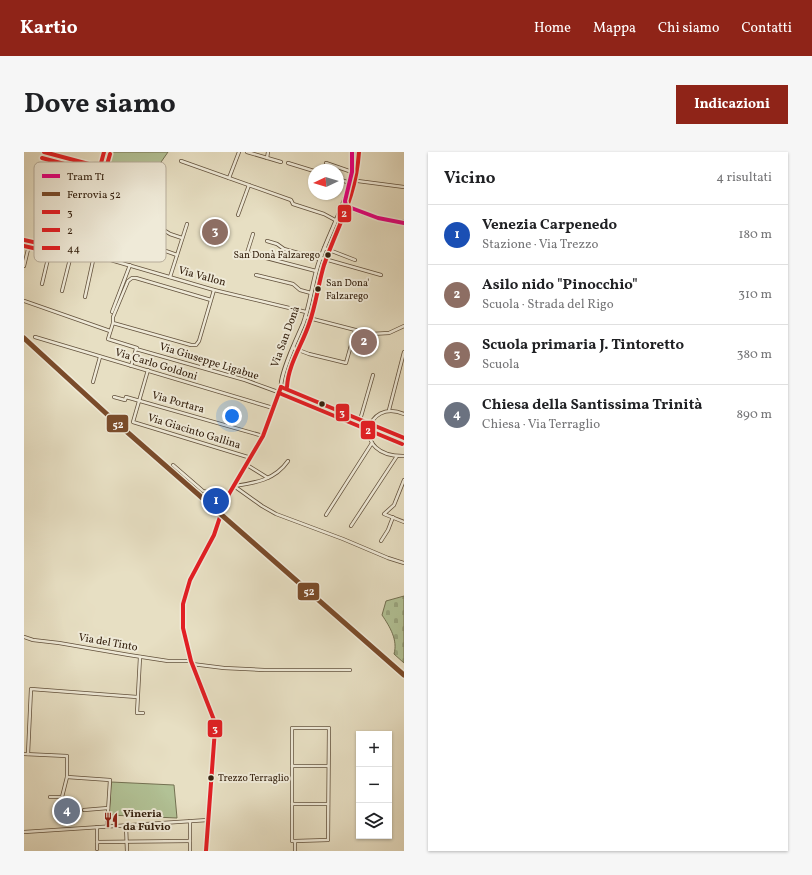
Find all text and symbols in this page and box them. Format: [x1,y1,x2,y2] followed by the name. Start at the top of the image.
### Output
[20,15,78,41] text: Kartio
[534,19,571,38] text: Home
[593,19,636,38] text: Mappa
[658,19,719,38] text: Chi siamo
[741,19,792,38] text: Contatti
[24,85,176,124] text: Dove siamo
[676,85,788,124] button: Indicazioni
[34,162,166,262] legend
[308,164,344,200] north arrow
[444,167,495,190] text: Vicino
[716,169,772,187] text: 4 risultati
[67,170,105,185] text: Tram T1
[67,188,121,203] text: Ferrovia 52
[337,204,352,223] line badge: 2
[67,206,73,221] text: 3
[341,207,347,222] text: 2
[482,215,617,236] text: Venezia Carpenedo
[202,217,228,247] pin: 3
[67,224,73,239] text: 2
[454,226,460,244] text: 1
[738,226,772,244] text: 180 m
[482,236,598,254] text: Stazione · Via Trezzo
[67,242,81,257] text: 44
[234,248,320,262] place label: San Donà Falzarego
[323,250,333,260] marker: San Donà Falzarego
[177,263,228,291] street label: Via Vallon
[482,275,638,296] text: Asilo nido "Pinocchio"
[326,276,369,303] place label: San Dona' Falzarego
[313,284,323,294] marker: San Dona' Falzarego
[454,286,460,304] text: 2
[738,286,772,304] text: 310 m
[482,296,614,314] text: Scuola · Strada del Rigo
[268,304,304,370] street label: Via San Donà
[351,327,377,357] pin: 2
[482,335,684,356] text: Scuola primaria J. Tintoretto
[157,340,261,384] street label: Via Giuseppe Ligabue
[113,345,199,385] street label: Via Carlo Goldoni
[454,346,460,364] text: 3
[737,346,772,364] text: 380 m
[482,356,519,374] text: Scuola
[150,388,207,418] street label: Via Portara
[482,395,702,416] text: Chiesa della Santissima Trinità
[317,399,327,409] unlabelled marker
[335,403,350,422] line badge: 3
[222,406,242,426] your location
[339,406,345,421] text: 3
[453,406,461,424] text: 4
[736,406,772,424] text: 890 m
[145,411,243,453] street label: Via Giacinto Gallina
[106,414,129,433] line badge: 52
[482,416,600,434] text: Chiesa · Via Terraglio
[112,418,124,433] text: 52
[360,420,376,440] line badge: 2
[365,424,371,439] text: 2
[203,486,229,516] pin: 1
[297,582,320,601] line badge: 52
[303,585,315,600] text: 52
[77,630,139,656] street label: Via del Tinto
[207,719,223,738] line badge: 3
[212,722,218,737] text: 3
[356,731,392,839] map controls
[356,731,392,767] button: +
[356,767,392,803] button: −
[218,771,289,785] place label: Trezzo Terraglio
[206,773,216,783] marker: Trezzo Terraglio
[54,796,80,826] pin: 4
[356,803,392,839] button: layers
[123,807,171,835] place label: Vineria da Fulvio
[102,811,120,829] restaurant icon: Vineria da Fulvio

